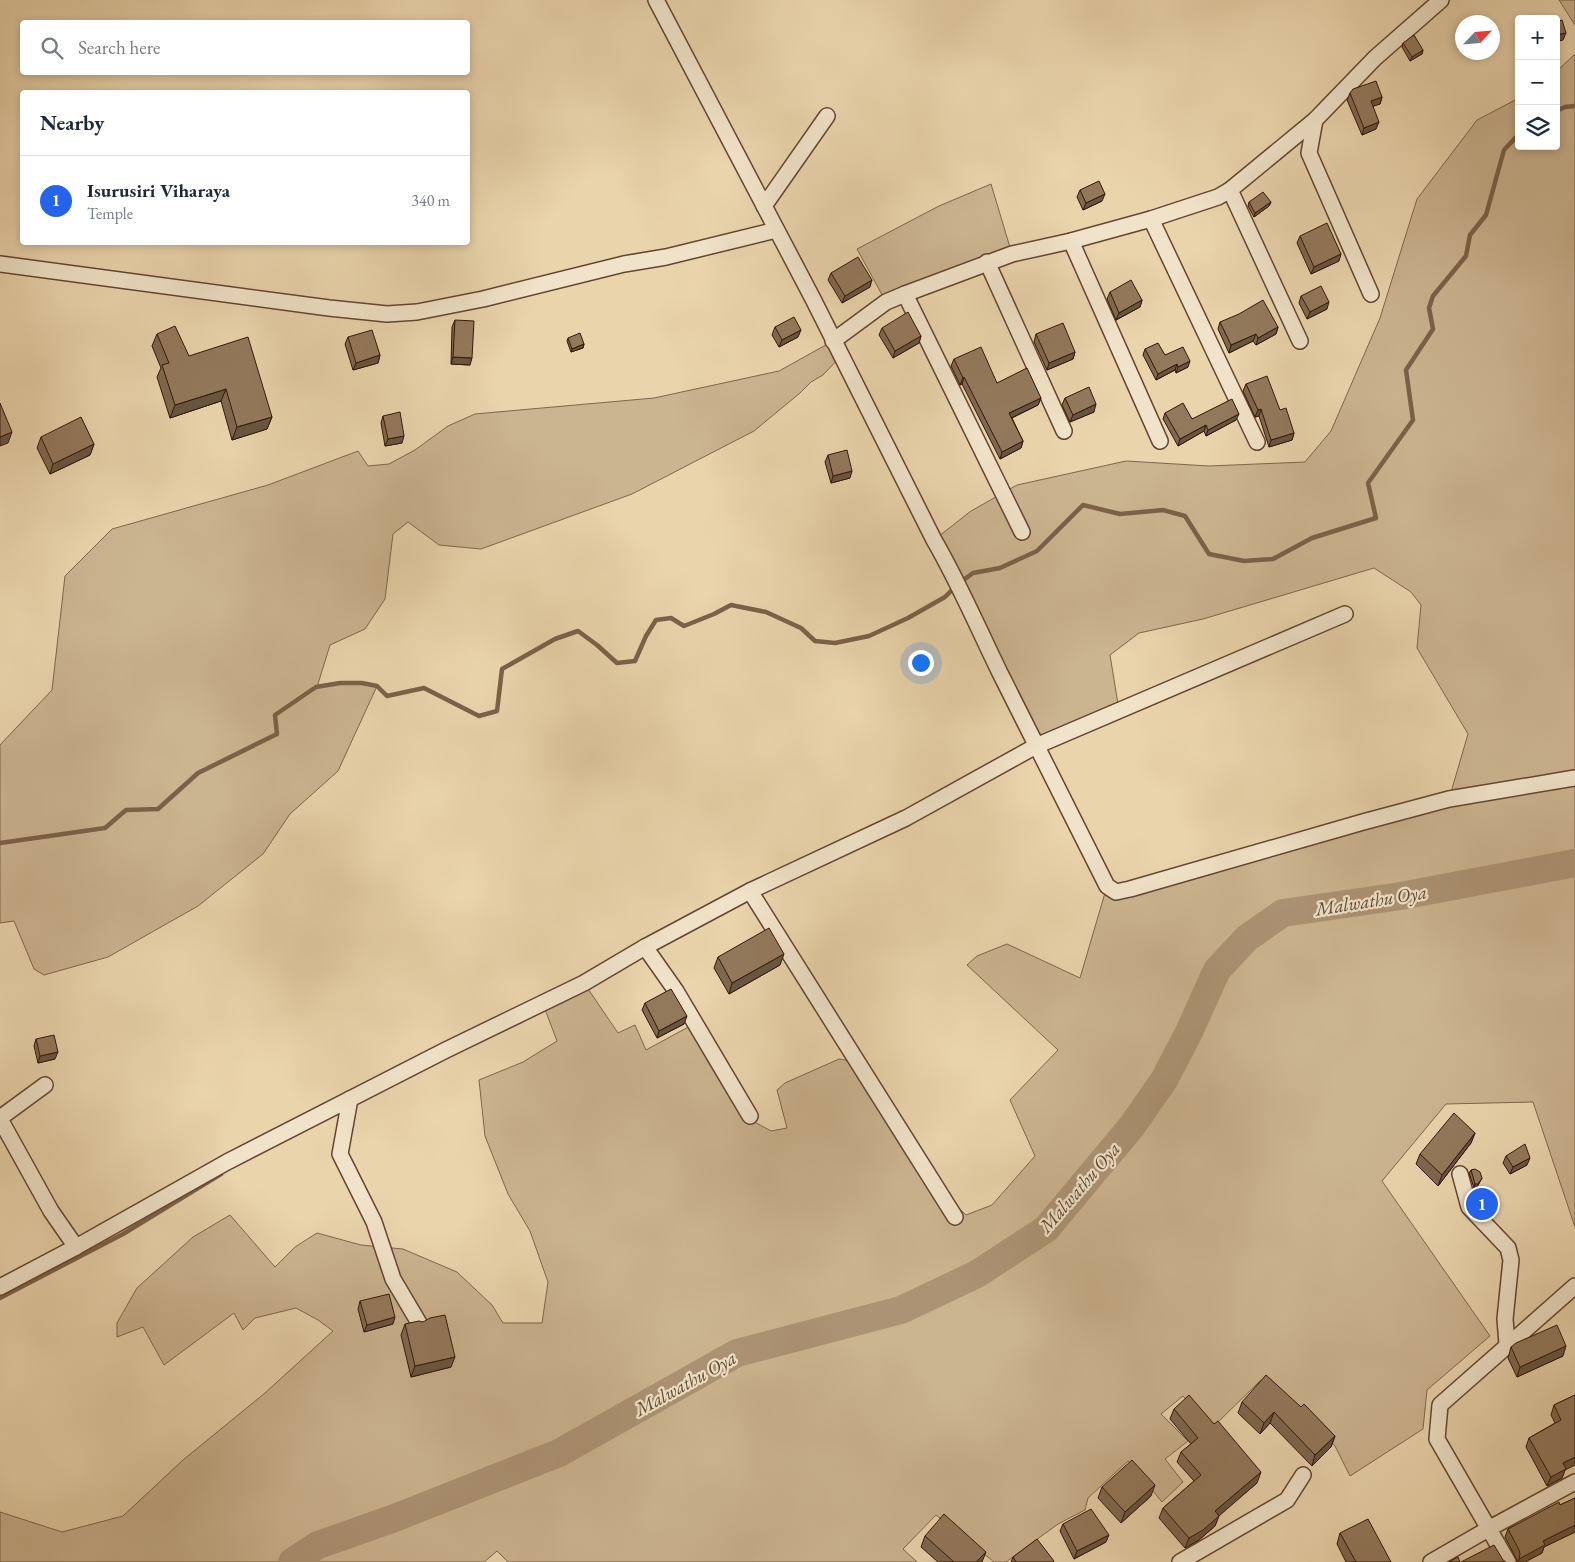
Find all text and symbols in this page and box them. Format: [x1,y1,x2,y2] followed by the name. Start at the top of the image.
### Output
[1455,15,1500,60] north arrow
[1515,15,1560,150] map controls
[1515,15,1560,60] button: +
[20,20,470,75] search box
[38,34,66,62] icon: search
[78,35,160,60] text: Search here
[1515,60,1560,105] button: −
[1515,105,1560,150] button: layers
[40,109,104,136] text: Nearby
[87,178,230,203] text: Isurusiri Viharaya
[52,190,60,211] text: 1
[411,190,450,211] text: 340 m
[87,203,133,224] text: Temple
[908,650,934,676] your location
[1313,879,1429,922] water label: Malwathu Oya
[1032,1137,1126,1239] water label: Malwathu Oya
[1466,1185,1498,1223] pin: 1
[629,1345,740,1422] water label: Malwathu Oya

